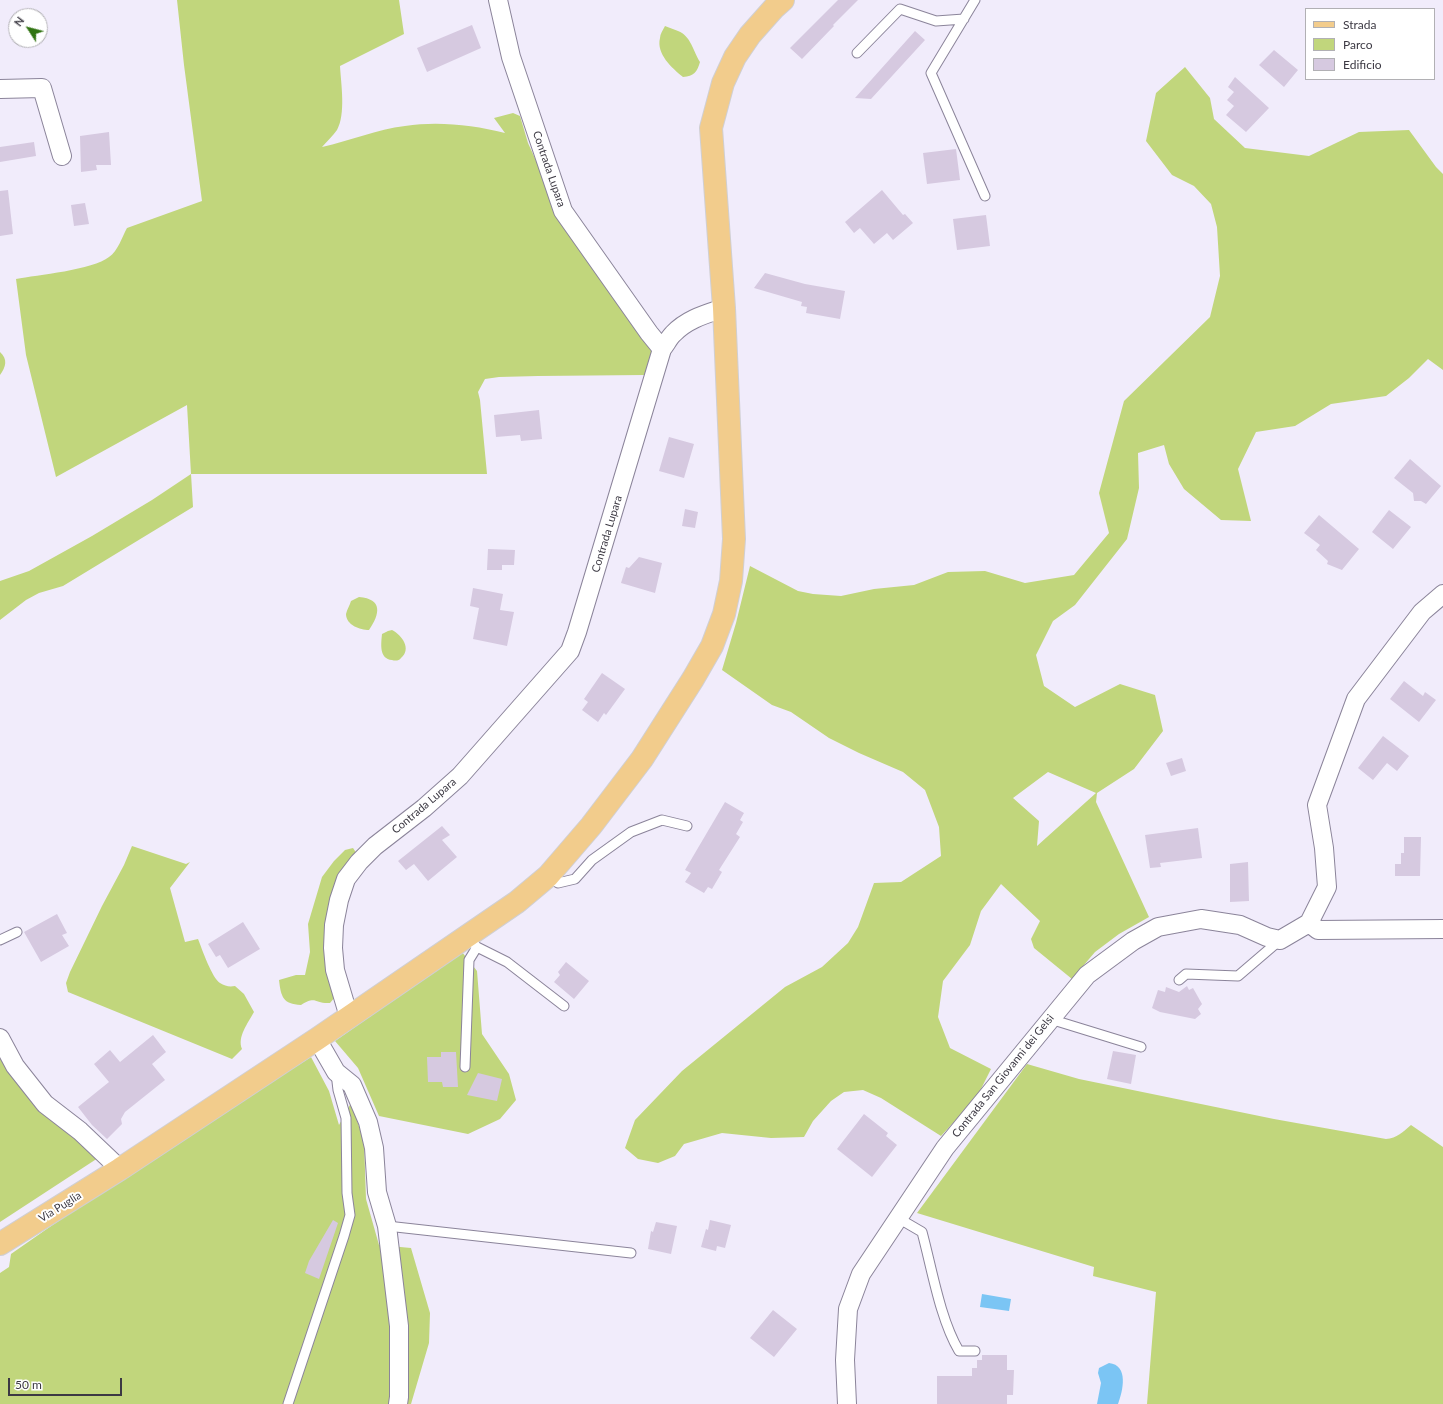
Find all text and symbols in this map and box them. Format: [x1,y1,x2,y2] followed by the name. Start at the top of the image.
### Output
[8,8,48,48] north arrow
[1305,8,1435,80] legend
[11,14,26,28] text: N
[1343,17,1376,32] text: Strada
[1343,37,1373,52] text: Parco
[1343,57,1382,72] text: Edificio
[530,129,568,209] street label: Contrada Lupara
[589,494,625,574] street label: Contrada Lupara
[389,775,459,837] street label: Contrada Lupara
[949,1012,1057,1140] street label: Contrada San Giovanni dei Gelsi
[36,1189,84,1225] street label: Via Puglia
[10,1370,124,1396] scale bar
[15,1377,42,1392] text: 50 m

